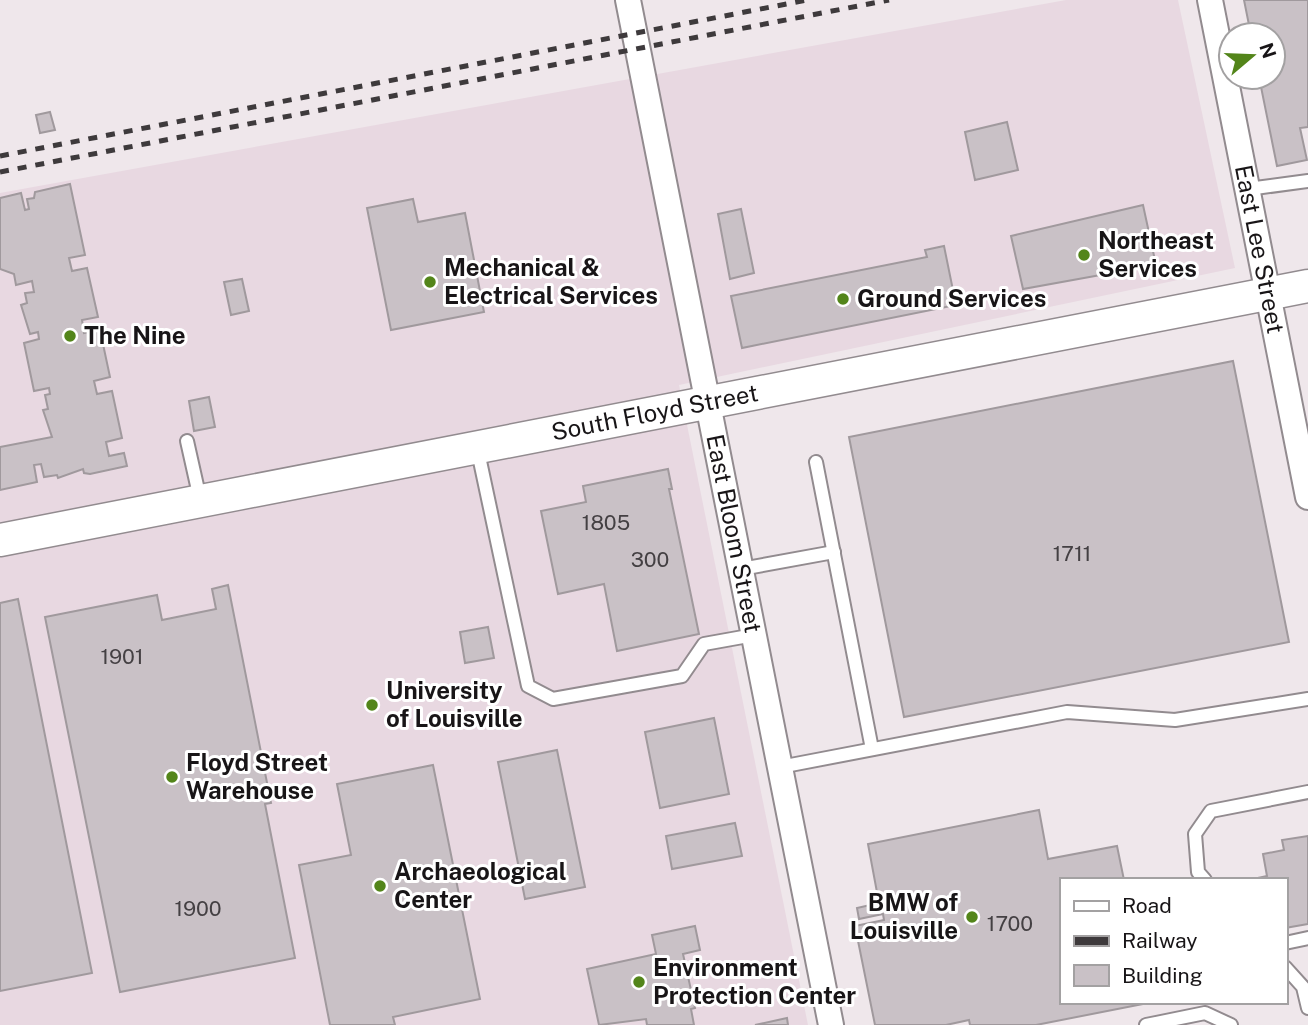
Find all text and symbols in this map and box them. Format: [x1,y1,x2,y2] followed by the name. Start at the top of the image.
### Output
[1217,21,1287,91] north arrow
[1255,40,1281,61] text: N
[1230,162,1290,336] street label: East Lee Street
[1098,226,1214,282] place label: Northeast Services
[1076,247,1092,263] marker: Northeast Services
[444,253,658,309] place label: Mechanical & Electrical Services
[422,274,438,290] marker: Mechanical & Electrical Services
[857,284,1046,312] place label: Ground Services
[835,291,851,307] marker: Ground Services
[84,321,186,349] place label: The Nine
[62,328,78,344] marker: The Nine
[549,378,760,446] street label: South Floyd Street
[701,432,768,635] street label: East Bloom Street
[582,510,630,535] house number: 1805
[1053,541,1091,566] house number: 1711
[631,547,669,572] house number: 300
[101,644,143,669] house number: 1901
[386,676,523,732] place label: University of Louisville
[364,697,380,713] marker: University of Louisville
[186,748,328,804] place label: Floyd Street Warehouse
[164,769,180,785] marker: Floyd Street Warehouse
[394,857,567,913] place label: Archaeological Center
[372,878,388,894] marker: Archaeological Center
[1060,878,1287,1004] legend
[850,888,958,944] place label: BMW of Louisville
[1122,893,1172,918] text: Road
[174,896,222,921] house number: 1900
[964,909,980,925] marker: BMW of Louisville
[987,911,1033,936] house number: 1700
[1122,928,1198,953] text: Railway
[653,953,856,1009] place label: Environment Protection Center
[1122,963,1203,988] text: Building
[631,974,647,990] marker: Environment Protection Center

